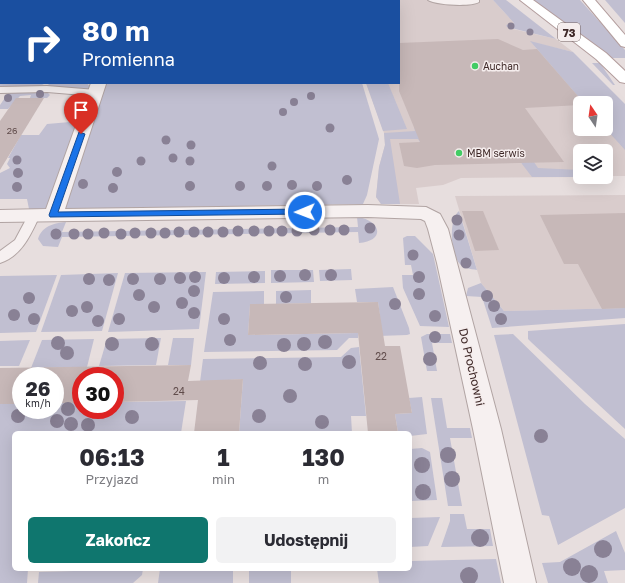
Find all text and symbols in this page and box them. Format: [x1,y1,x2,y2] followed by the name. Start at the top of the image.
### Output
[82,14,150,47] text: 80 m
[16,16,68,68] icon: right
[558,23,580,41] road number: 73
[82,48,175,70] text: Promienna
[483,60,519,72] place label: Auchan
[470,61,480,71] marker: Auchan
[64,93,98,134] pin
[573,96,613,136] north arrow
[573,96,613,184] map controls
[70,99,92,121] icon: arrive
[7,125,17,136] house number: 26
[573,144,613,184] button: layers
[467,147,525,159] place label: MBM serwis
[454,148,464,158] marker: MBM serwis
[284,191,326,233] position arrow
[456,327,488,407] street label: Do Prochowni
[375,350,387,362] house number: 22
[72,367,124,419] speed limit sign: 30
[26,376,50,400] text: 26
[173,385,185,397] house number: 24
[25,397,51,409] text: km/h
[79,442,145,471] text: 06:13
[217,442,230,471] text: 1
[302,442,345,471] text: 130
[85,471,139,487] text: Przyjazd
[212,471,235,487] text: min
[318,471,329,487] text: m
[28,517,208,563] button: Zakończ
[216,517,396,563] button: Udostępnij

